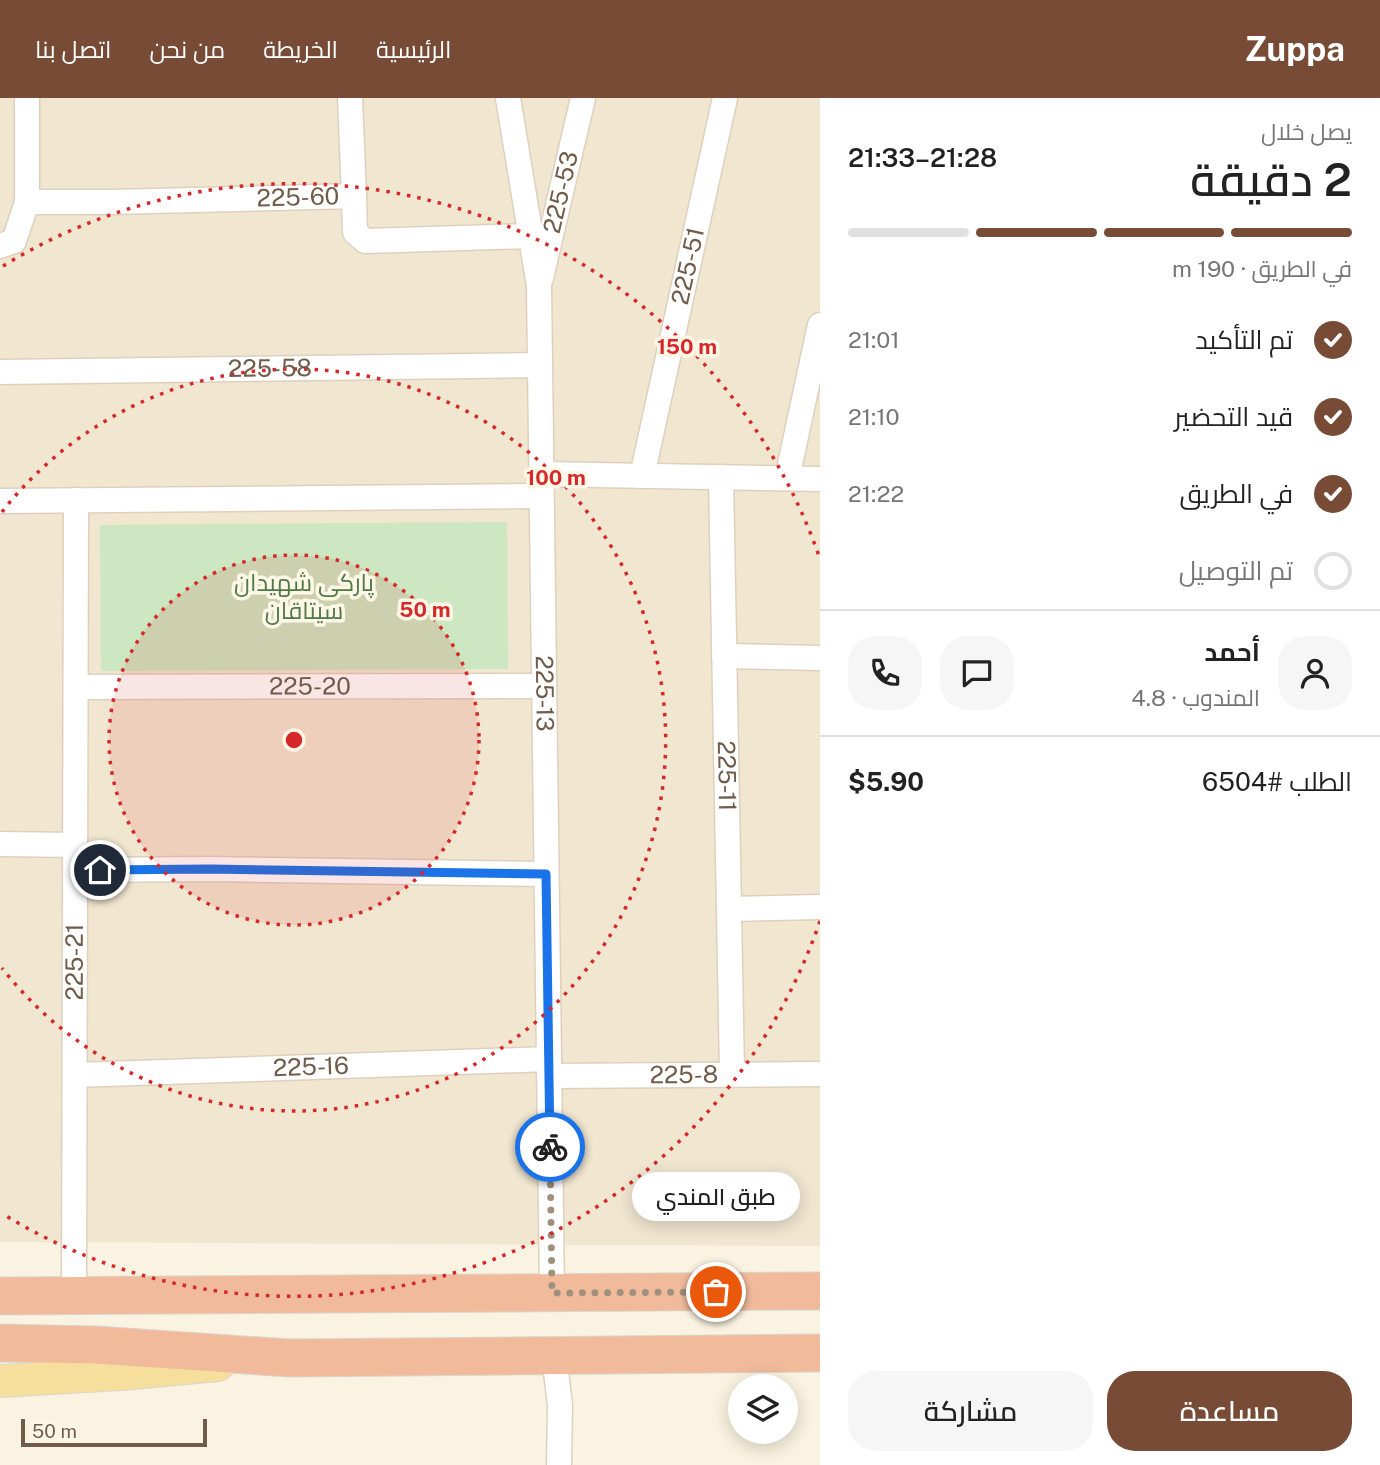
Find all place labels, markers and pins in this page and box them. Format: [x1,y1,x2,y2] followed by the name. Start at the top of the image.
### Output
[282,728,306,752] centre of rings
[70,840,130,900] pin
[632,1173,800,1222] callout: طبق المندي
[686,1262,746,1322] pin

